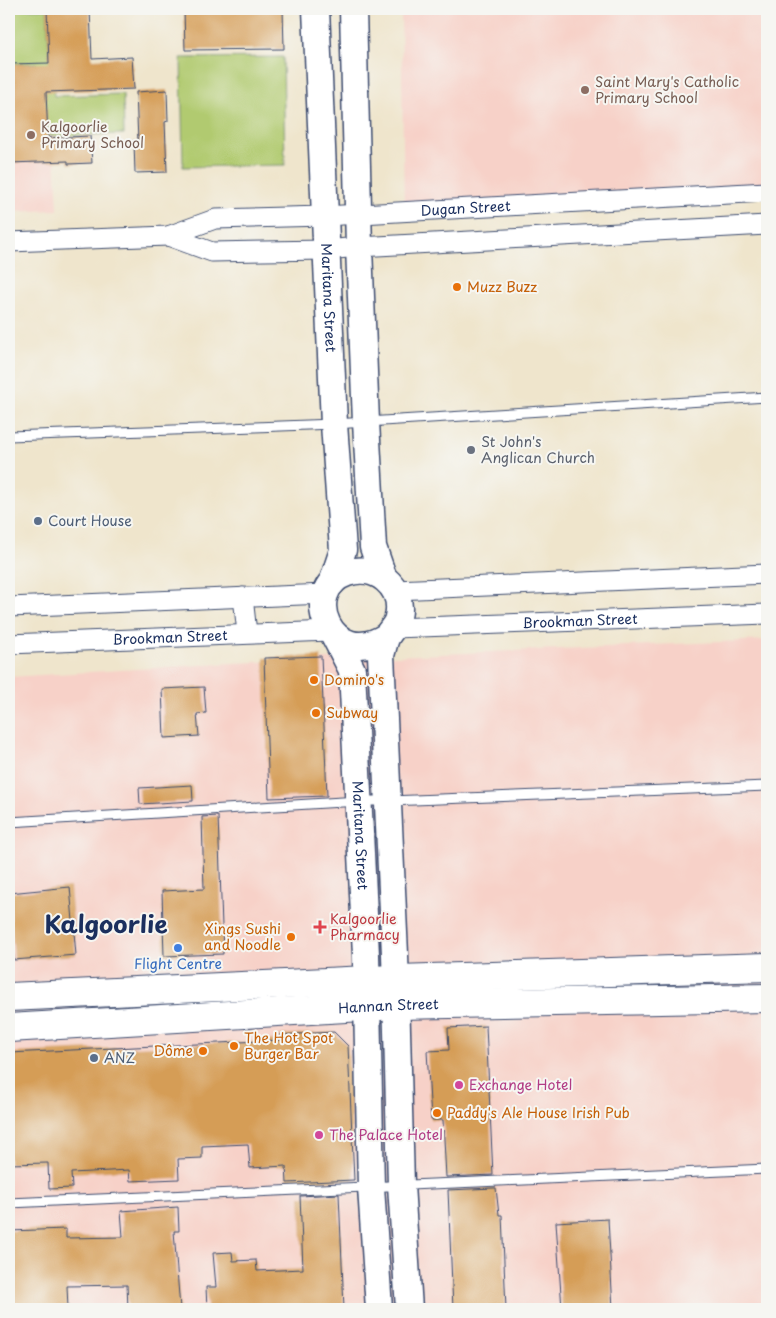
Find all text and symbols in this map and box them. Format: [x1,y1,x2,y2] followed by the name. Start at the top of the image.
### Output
[595,71,739,108] place label: Saint Mary's Catholic Primary School
[579,84,591,96] marker: Saint Mary's Catholic Primary School
[41,116,144,153] place label: Kalgoorlie Primary School
[25,129,37,141] marker: Kalgoorlie Primary School
[420,195,511,221] street label: Dugan Street
[316,243,342,353] street label: Maritana Street
[467,276,537,297] place label: Muzz Buzz
[451,281,463,293] marker: Muzz Buzz
[481,431,595,468] place label: St John's Anglican Church
[465,444,477,456] marker: St John's Anglican Church
[48,510,132,531] place label: Court House
[32,515,44,527] marker: Court House
[522,608,638,633] street label: Brookman Street
[112,624,228,650] street label: Brookman Street
[324,669,384,690] place label: Domino's
[308,674,320,686] marker: Domino's
[326,702,378,723] place label: Subway
[310,707,322,719] marker: Subway
[347,780,374,891] street label: Maritana Street
[44,905,168,941] district label: Kalgoorlie
[330,908,400,945] place label: Kalgoorlie Pharmacy
[204,918,281,955] place label: Xings Sushi and Noodle
[314,921,326,933] marker: Kalgoorlie Pharmacy
[285,931,297,943] marker: Xings Sushi and Noodle
[172,942,184,954] marker: Flight Centre
[134,953,222,974] place label: Flight Centre
[337,993,439,1018] street label: Hannan Street
[244,1027,333,1064] place label: The Hot Spot Burger Bar
[153,1040,193,1061] place label: Dôme
[228,1040,240,1052] marker: The Hot Spot Burger Bar
[197,1045,209,1057] marker: Dôme
[104,1047,135,1068] place label: ANZ
[88,1052,100,1064] marker: ANZ
[469,1074,572,1095] place label: Exchange Hotel
[453,1079,465,1091] marker: Exchange Hotel
[447,1102,630,1123] place label: Paddy's Ale House Irish Pub
[431,1107,443,1119] marker: Paddy's Ale House Irish Pub
[329,1124,443,1145] place label: The Palace Hotel
[313,1129,325,1141] marker: The Palace Hotel

